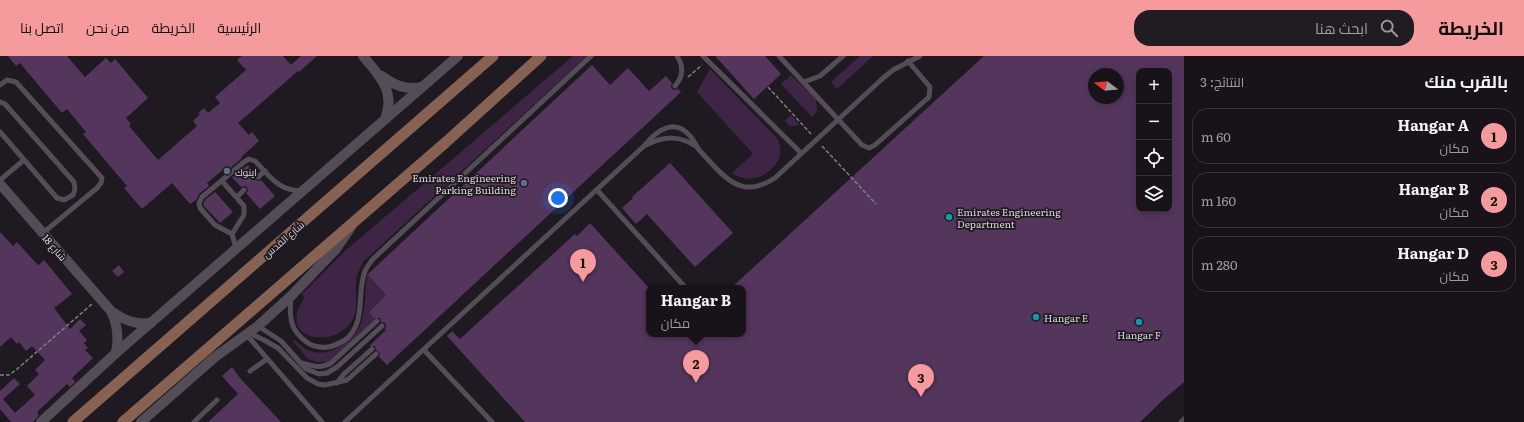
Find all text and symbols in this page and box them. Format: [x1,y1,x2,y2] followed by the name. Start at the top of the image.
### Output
[1134,10,1414,46] search box
[1438,13,1504,41] text: الخريطة
[1315,16,1368,39] text: ابحث هنا
[20,17,64,37] text: اتصل بنا
[86,17,130,37] text: من نحن
[152,17,195,37] text: الخريطة
[217,17,261,37] text: الرئيسية
[1378,17,1400,39] icon: search
[1088,68,1124,104] north arrow
[1136,68,1172,212] map controls
[1136,68,1172,104] button: +
[1424,68,1508,93] text: بالقرب منك
[1200,72,1244,91] text: النتائج: 3
[1136,104,1172,140] button: −
[1398,113,1469,136] text: Hangar A
[1201,127,1231,146] text: 60 m
[1491,127,1497,146] text: 1
[1440,138,1469,157] text: مكان
[1136,140,1172,176] button: locate
[235,164,257,179] place label: اينوك
[222,166,232,176] marker: اينوك
[412,170,516,197] place label: Emirates Engineering Parking Building
[1136,176,1172,212] button: layers
[1398,177,1469,200] text: Hangar B
[519,178,529,188] marker: Emirates Engineering Parking Building
[548,188,568,208] your location
[1201,191,1236,210] text: 160 m
[1491,191,1498,210] text: 2
[1440,202,1469,221] text: مكان
[957,204,1061,231] place label: Emirates Engineering Department
[944,212,954,222] marker: Emirates Engineering Department
[259,217,307,261] street label: شارع القدس
[39,230,71,264] street label: شارع 18
[1397,241,1469,264] text: Hangar D
[570,249,596,282] pin: 1
[1201,255,1238,274] text: 280 m
[1490,255,1498,274] text: 3
[1440,266,1469,285] text: مكان
[646,285,746,337] popup
[661,288,731,311] text: Hangar B
[1044,310,1088,325] place label: Hangar E
[1031,312,1041,322] marker: Hangar E
[661,313,690,332] text: مكان
[1134,317,1144,327] marker: Hangar F
[1117,327,1161,342] place label: Hangar F
[683,350,709,383] pin: 2
[908,364,934,397] pin: 3

